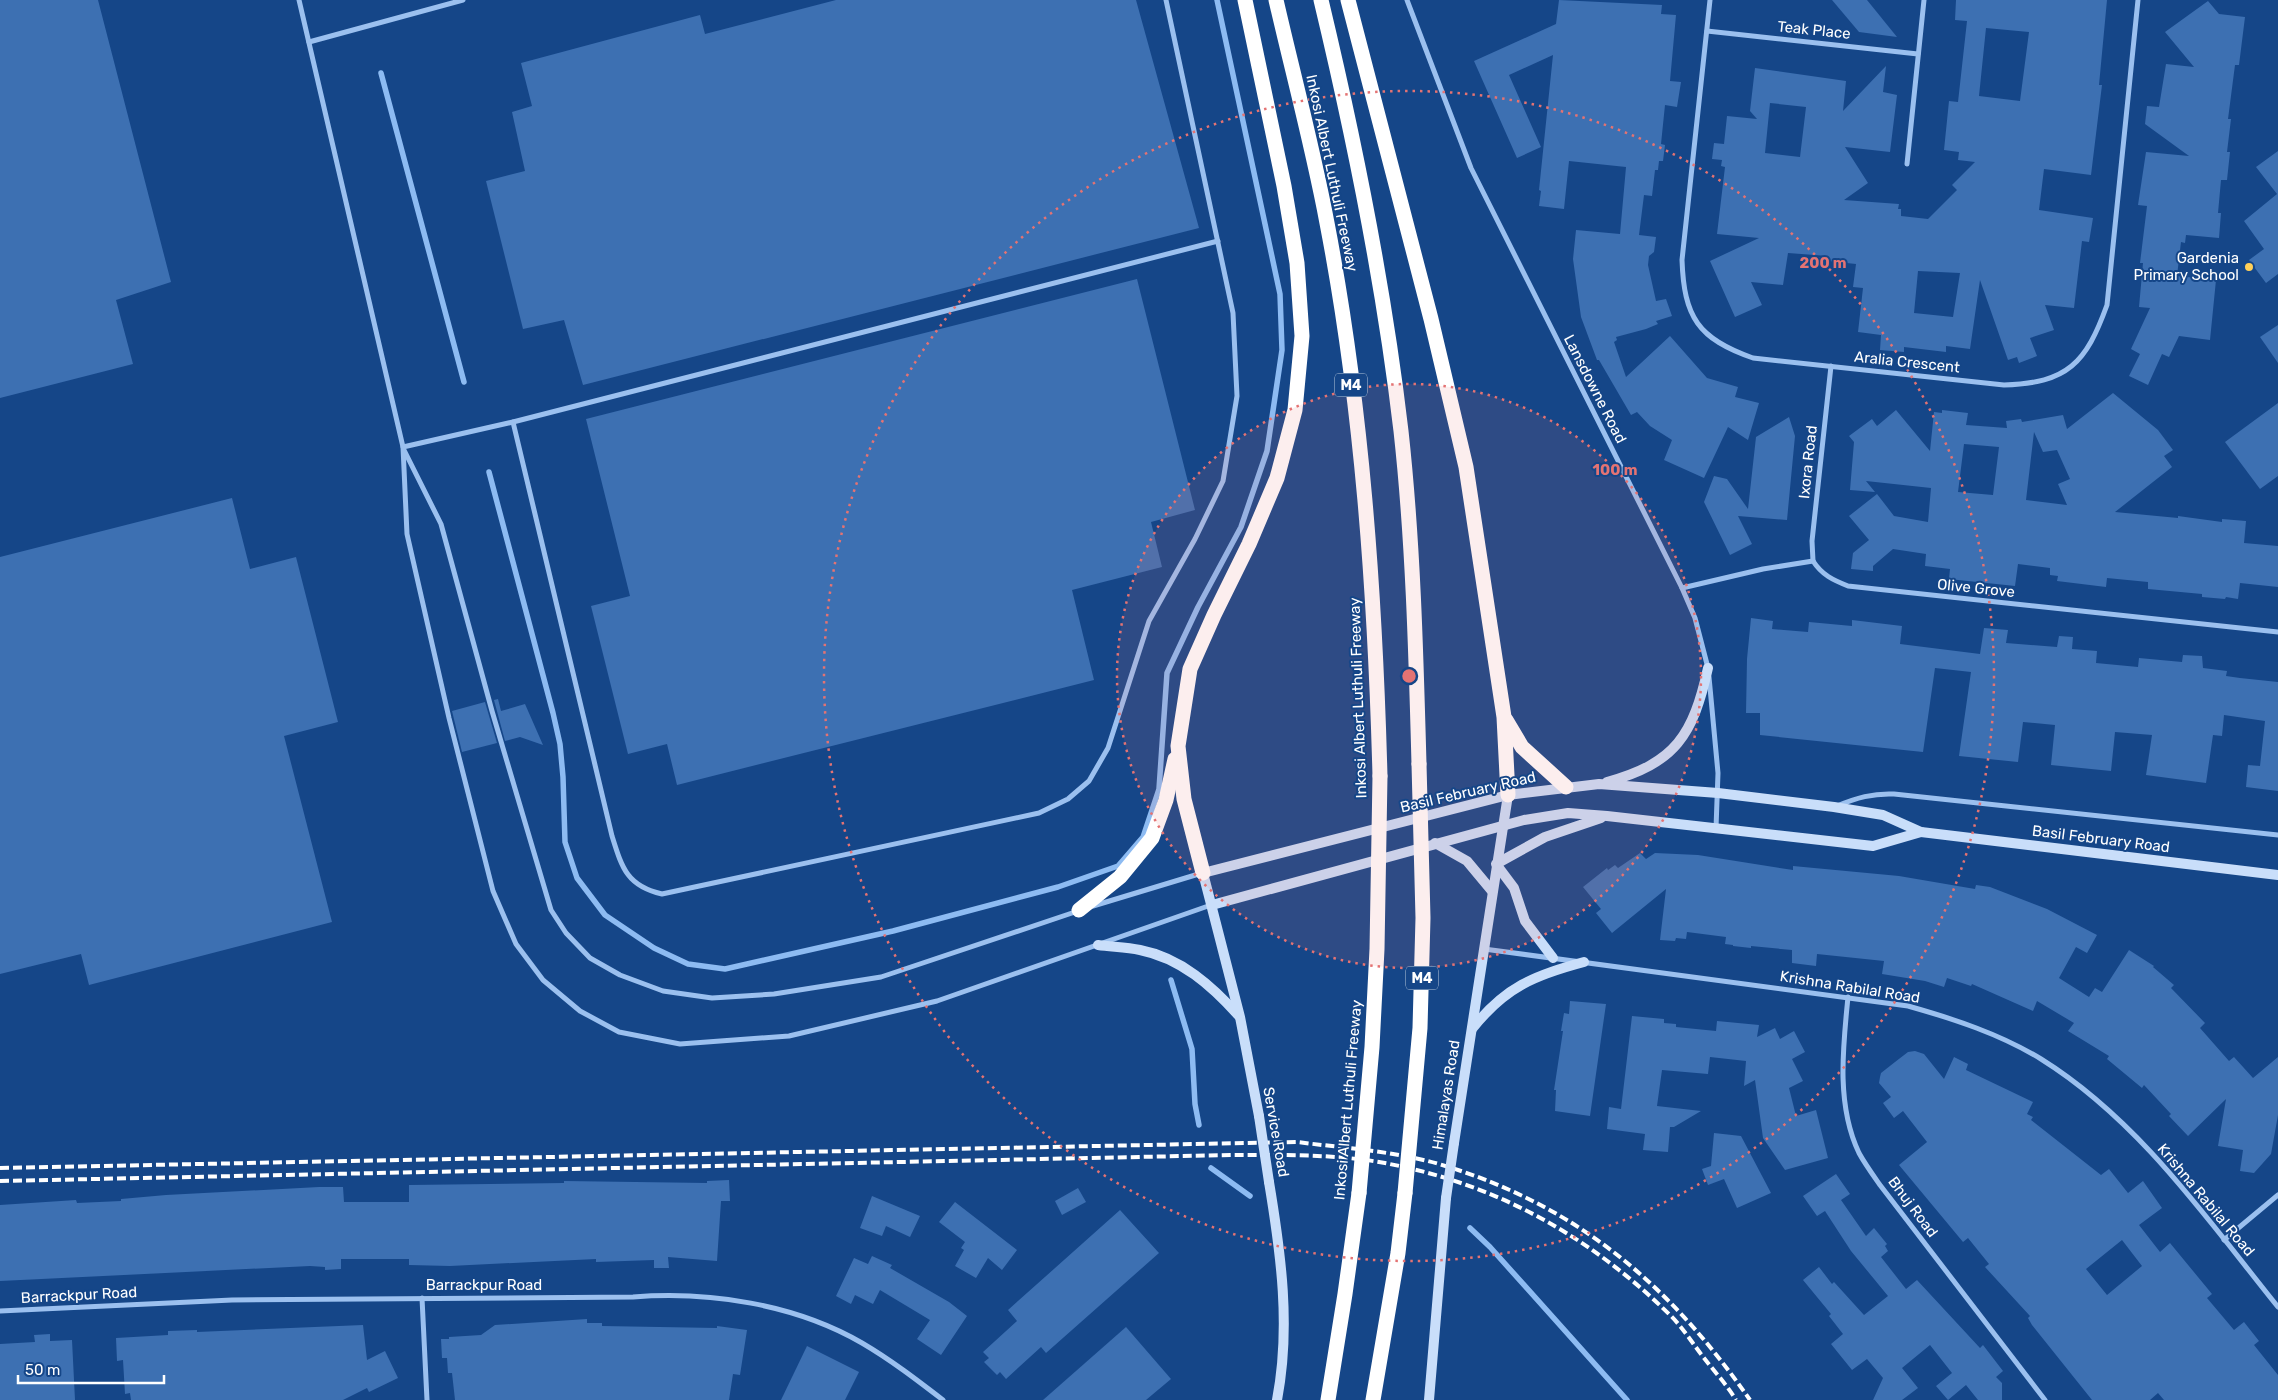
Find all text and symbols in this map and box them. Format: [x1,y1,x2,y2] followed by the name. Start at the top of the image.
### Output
[1777,17,1851,43] street label: Teak Place
[1302,73,1362,273] street label: Inkosi Albert Luthuli Freeway
[2134,249,2239,284] place label: Gardenia Primary School
[1799,254,1847,272] text: 200 m
[2243,261,2255,273] marker: Gardenia Primary School
[1560,332,1630,446] street label: Lansdowne Road
[1853,347,1961,377] street label: Aralia Crescent
[1335,374,1367,396] road number: M4
[1795,424,1821,500] street label: Ixora Road
[1593,461,1637,479] text: 100 m
[1936,575,2016,601] street label: Olive Grove
[1345,597,1371,799] street label: Inkosi Albert Luthuli Freeway
[1400,667,1418,685] centre of rings
[1398,768,1538,816] street label: Basil February Road
[2031,822,2171,856] street label: Basil February Road
[1406,966,1438,990] road number: M4
[1779,967,1921,1007] street label: Krishna Rabilal Road
[1330,999,1366,1201] street label: Inkosi Albert Luthuli Freeway
[1428,1039,1464,1151] street label: Himalayas Road
[1259,1085,1293,1179] street label: Service Road
[2154,1140,2258,1260] street label: Krishna Rabilal Road
[1884,1173,1942,1241] street label: Bhuj Road
[426,1276,542,1294] street label: Barrackpur Road
[20,1283,138,1307] street label: Barrackpur Road
[18,1352,164,1384] scale bar
[25,1361,60,1379] text: 50 m

